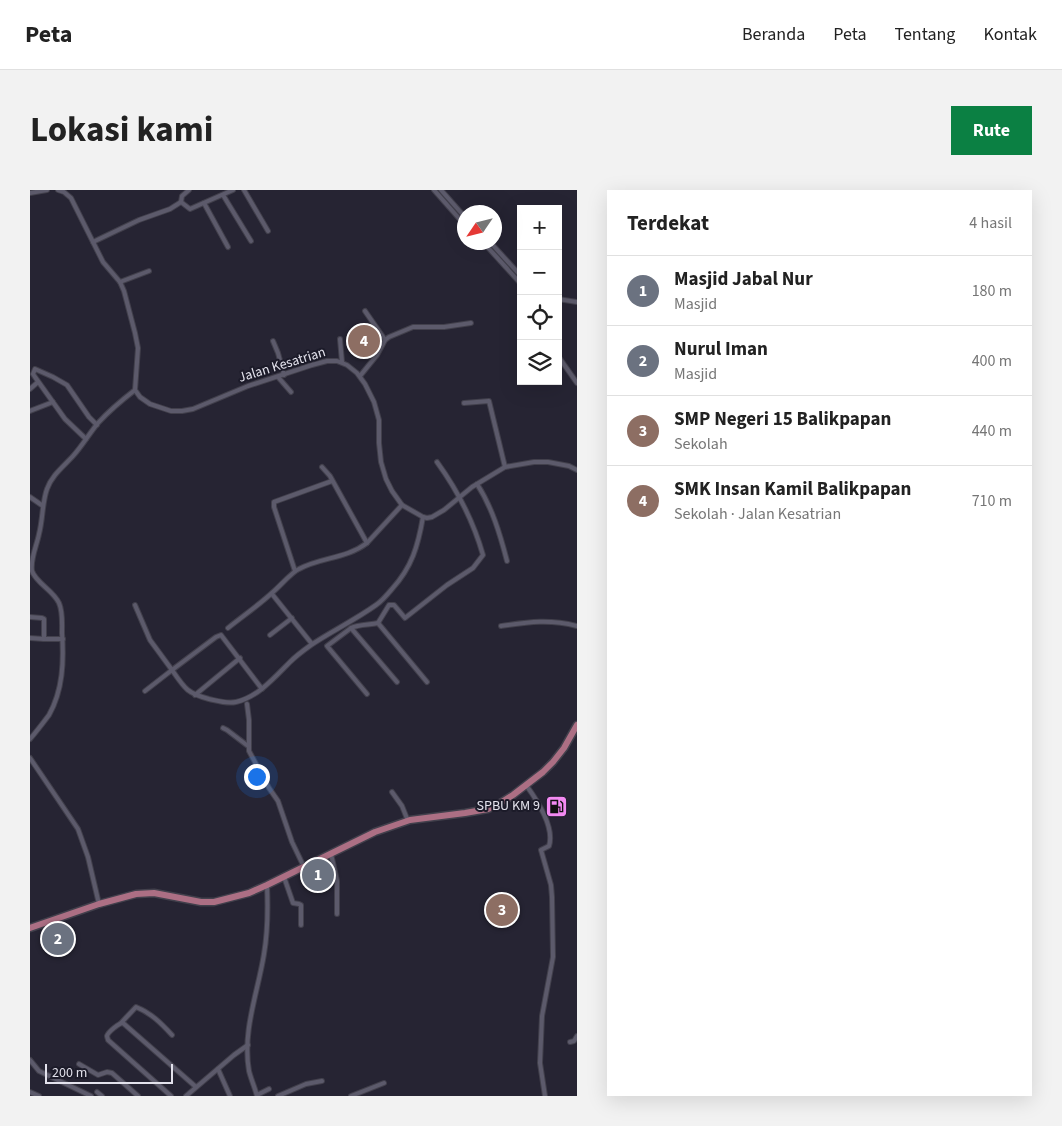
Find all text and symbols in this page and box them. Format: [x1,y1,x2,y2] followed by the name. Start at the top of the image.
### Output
[25,17,72,52] text: Peta
[742,22,805,47] text: Beranda
[833,22,866,47] text: Peta
[894,22,955,47] text: Tentang
[983,22,1037,47] text: Kontak
[30,105,213,155] text: Lokasi kami
[951,106,1032,155] button: Rute
[457,205,502,250] north arrow
[517,205,562,385] map controls
[517,205,562,250] button: +
[627,208,709,238] text: Terdekat
[969,212,1012,234] text: 4 hasil
[517,250,562,295] button: −
[674,266,813,293] text: Masjid Jabal Nur
[639,280,647,302] text: 1
[972,280,1012,302] text: 180 m
[674,293,717,315] text: Masjid
[517,295,562,340] button: locate
[348,322,380,360] pin: 4
[674,336,768,363] text: Nurul Iman
[517,340,562,385] button: layers
[236,342,328,388] street label: Jalan Kesatrian
[639,350,647,372] text: 2
[972,350,1012,372] text: 400 m
[674,363,717,385] text: Masjid
[674,406,891,433] text: SMP Negeri 15 Balikpapan
[639,420,647,442] text: 3
[972,420,1012,442] text: 440 m
[674,433,728,455] text: Sekolah
[674,476,911,503] text: SMK Insan Kamil Balikpapan
[639,490,647,512] text: 4
[972,490,1012,512] text: 710 m
[674,503,841,525] text: Sekolah · Jalan Kesatrian
[244,764,270,790] your location
[544,794,568,818] fuel station icon: SPBU KM 9
[476,796,540,816] place label: SPBU KM 9
[302,856,334,894] pin: 1
[486,891,518,929] pin: 3
[42,920,74,958] pin: 2
[45,1061,172,1084] scale bar
[52,1063,87,1083] text: 200 m

